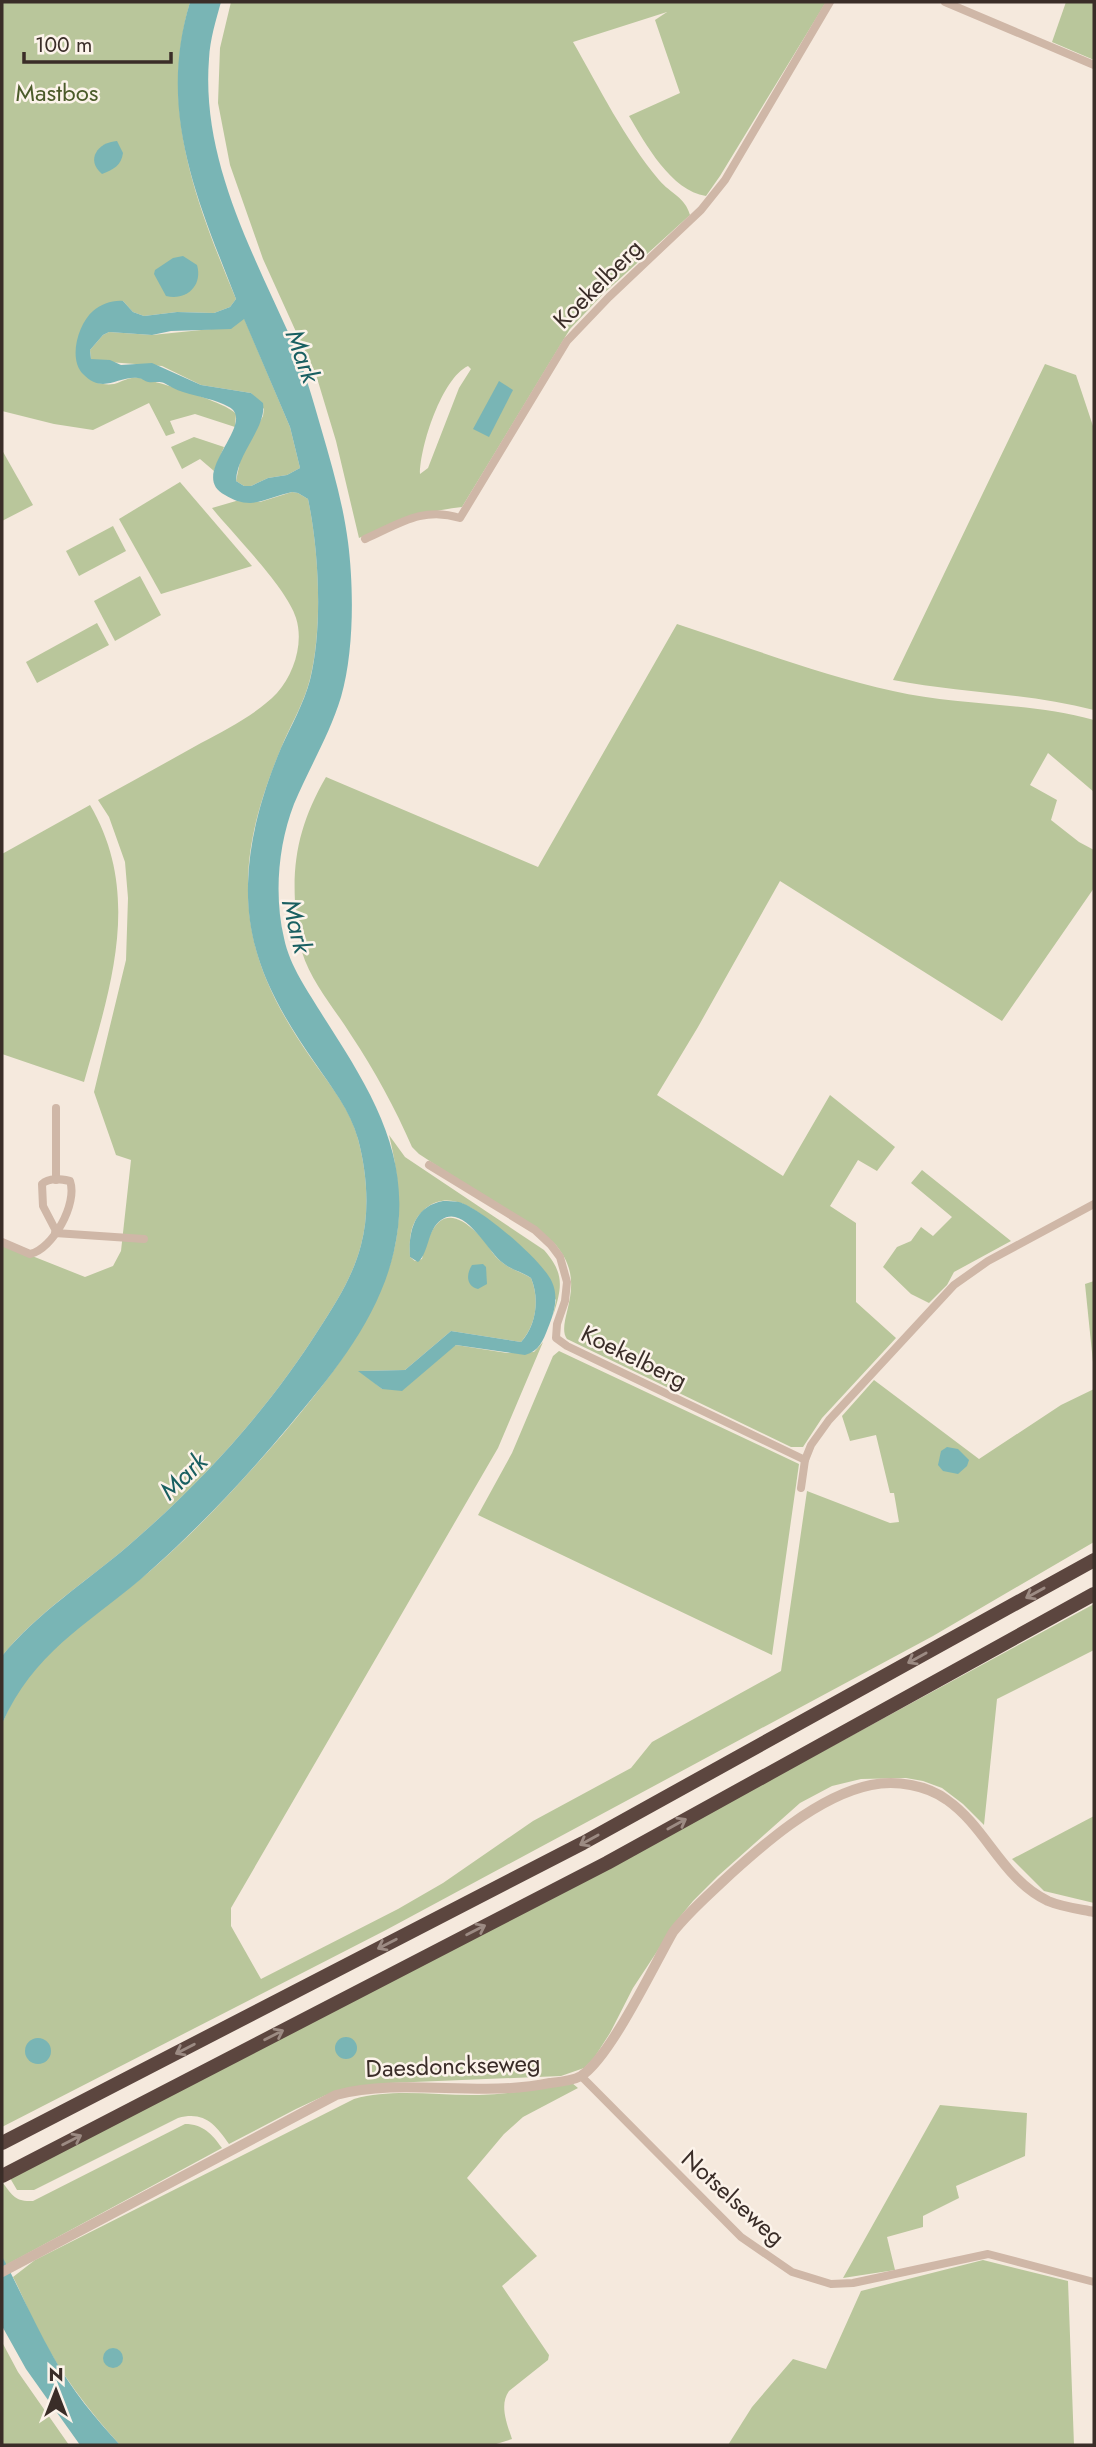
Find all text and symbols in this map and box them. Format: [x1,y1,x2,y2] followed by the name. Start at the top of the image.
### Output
[24,21,172,65] scale bar
[35,30,92,60] text: 100 m
[16,75,98,110] park label: Mastbos
[545,231,650,336] street label: Koekelberg
[276,324,331,390] water label: Mark
[272,895,322,959] water label: Mark
[575,1316,693,1397] street label: Koekelberg
[150,1442,217,1509] water label: Mark
[1026,1586,1046,1600] one-way arrow
[907,1651,927,1665] one-way arrow
[667,1817,687,1831] one-way arrow
[580,1833,600,1847] one-way arrow
[465,1923,486,1937] one-way arrow
[377,1938,398,1952] one-way arrow
[263,2028,284,2041] one-way arrow
[175,2042,196,2056] one-way arrow
[365,2045,541,2086] street label: Daesdonckseweg
[61,2132,82,2146] one-way arrow
[674,2142,793,2254] street label: Notselseweg
[21,2356,91,2426] north arrow
[48,2361,64,2388] text: N

